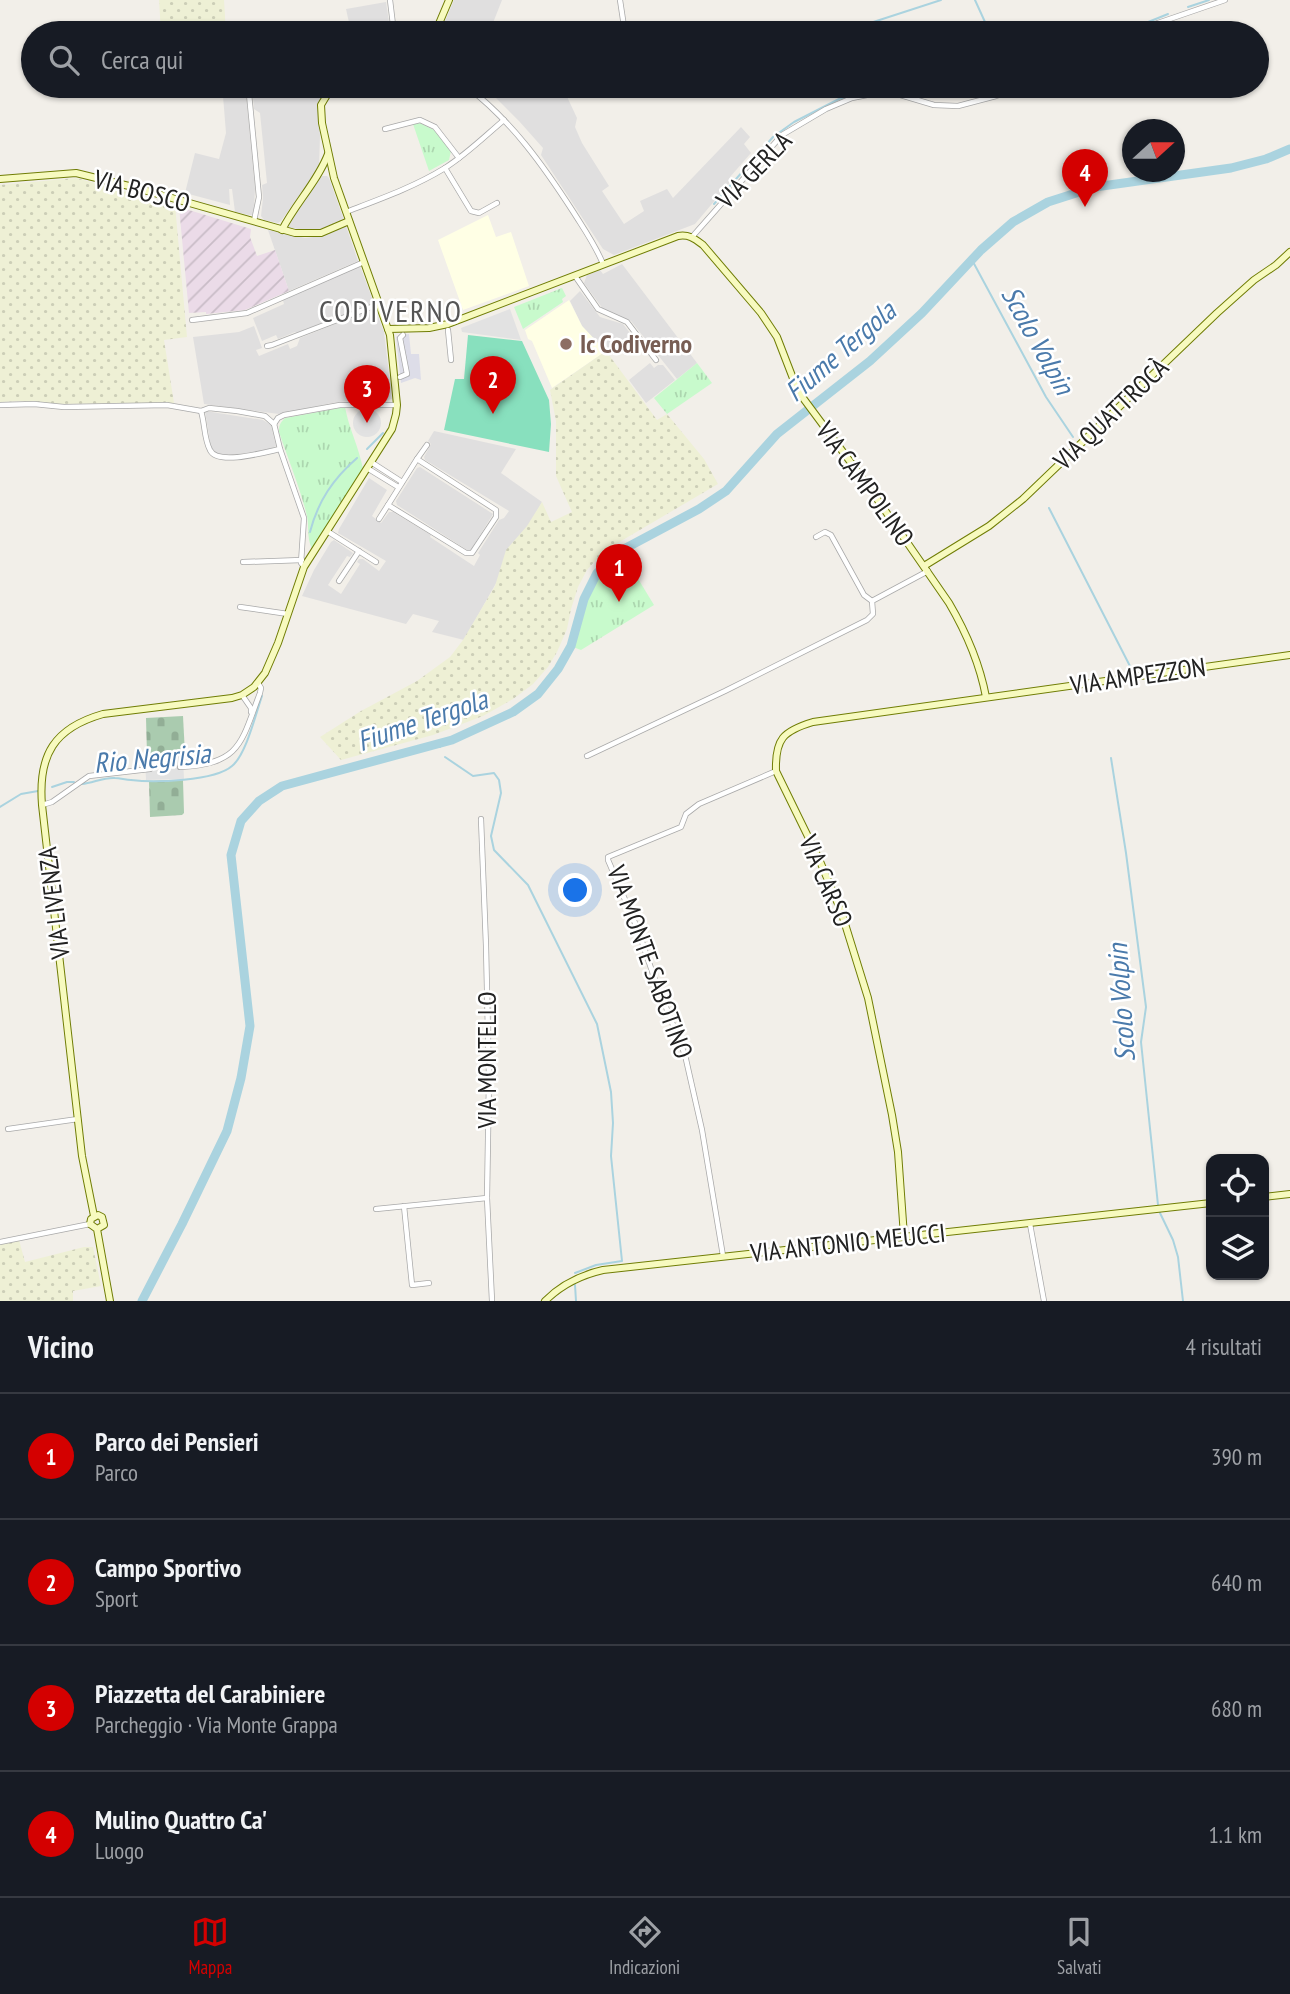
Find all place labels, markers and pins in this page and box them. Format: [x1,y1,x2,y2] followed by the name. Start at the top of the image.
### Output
[1062,149,1108,207] pin: 4
[580,327,692,360] place label: Ic Codiverno
[558,336,574,352] marker: Ic Codiverno
[470,356,516,414] pin: 2
[344,365,390,423] pin: 3
[596,544,642,602] pin: 1

